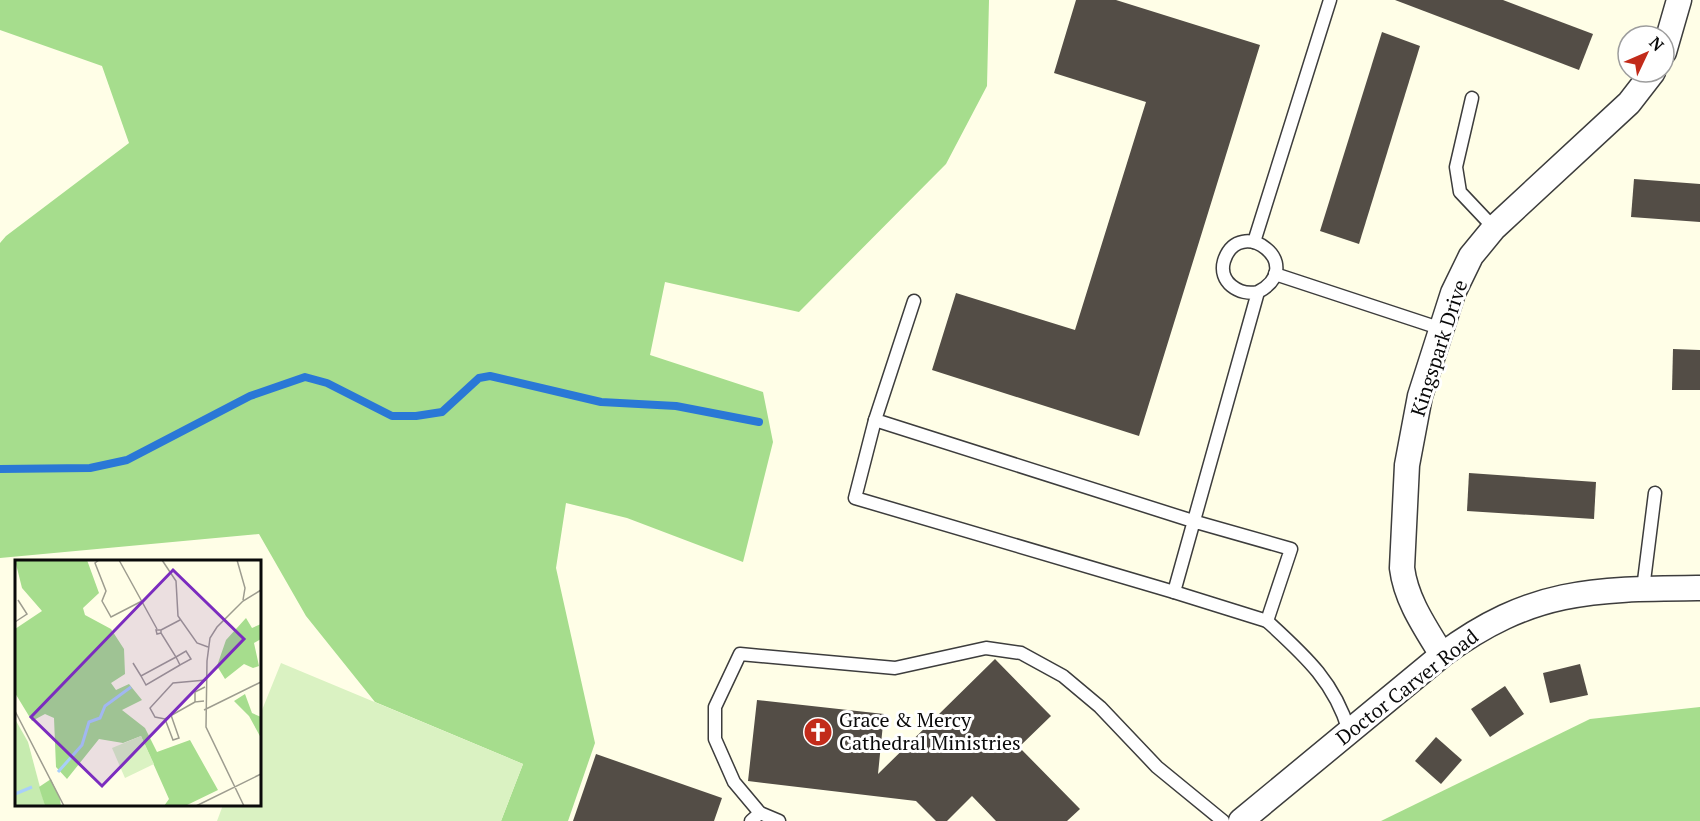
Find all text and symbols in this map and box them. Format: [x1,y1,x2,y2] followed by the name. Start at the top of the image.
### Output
[1616,24,1676,84] north arrow
[1645,32,1669,56] text: N
[1404,276,1473,420] street label: Kingspark Drive
[15,560,261,806] inset map
[1330,623,1483,751] street label: Doctor Carver Road
[839,706,1021,756] place label: Grace & Mercy Cathedral Ministries
[802,716,834,748] church icon: Grace & Mercy Cathedral Ministries

